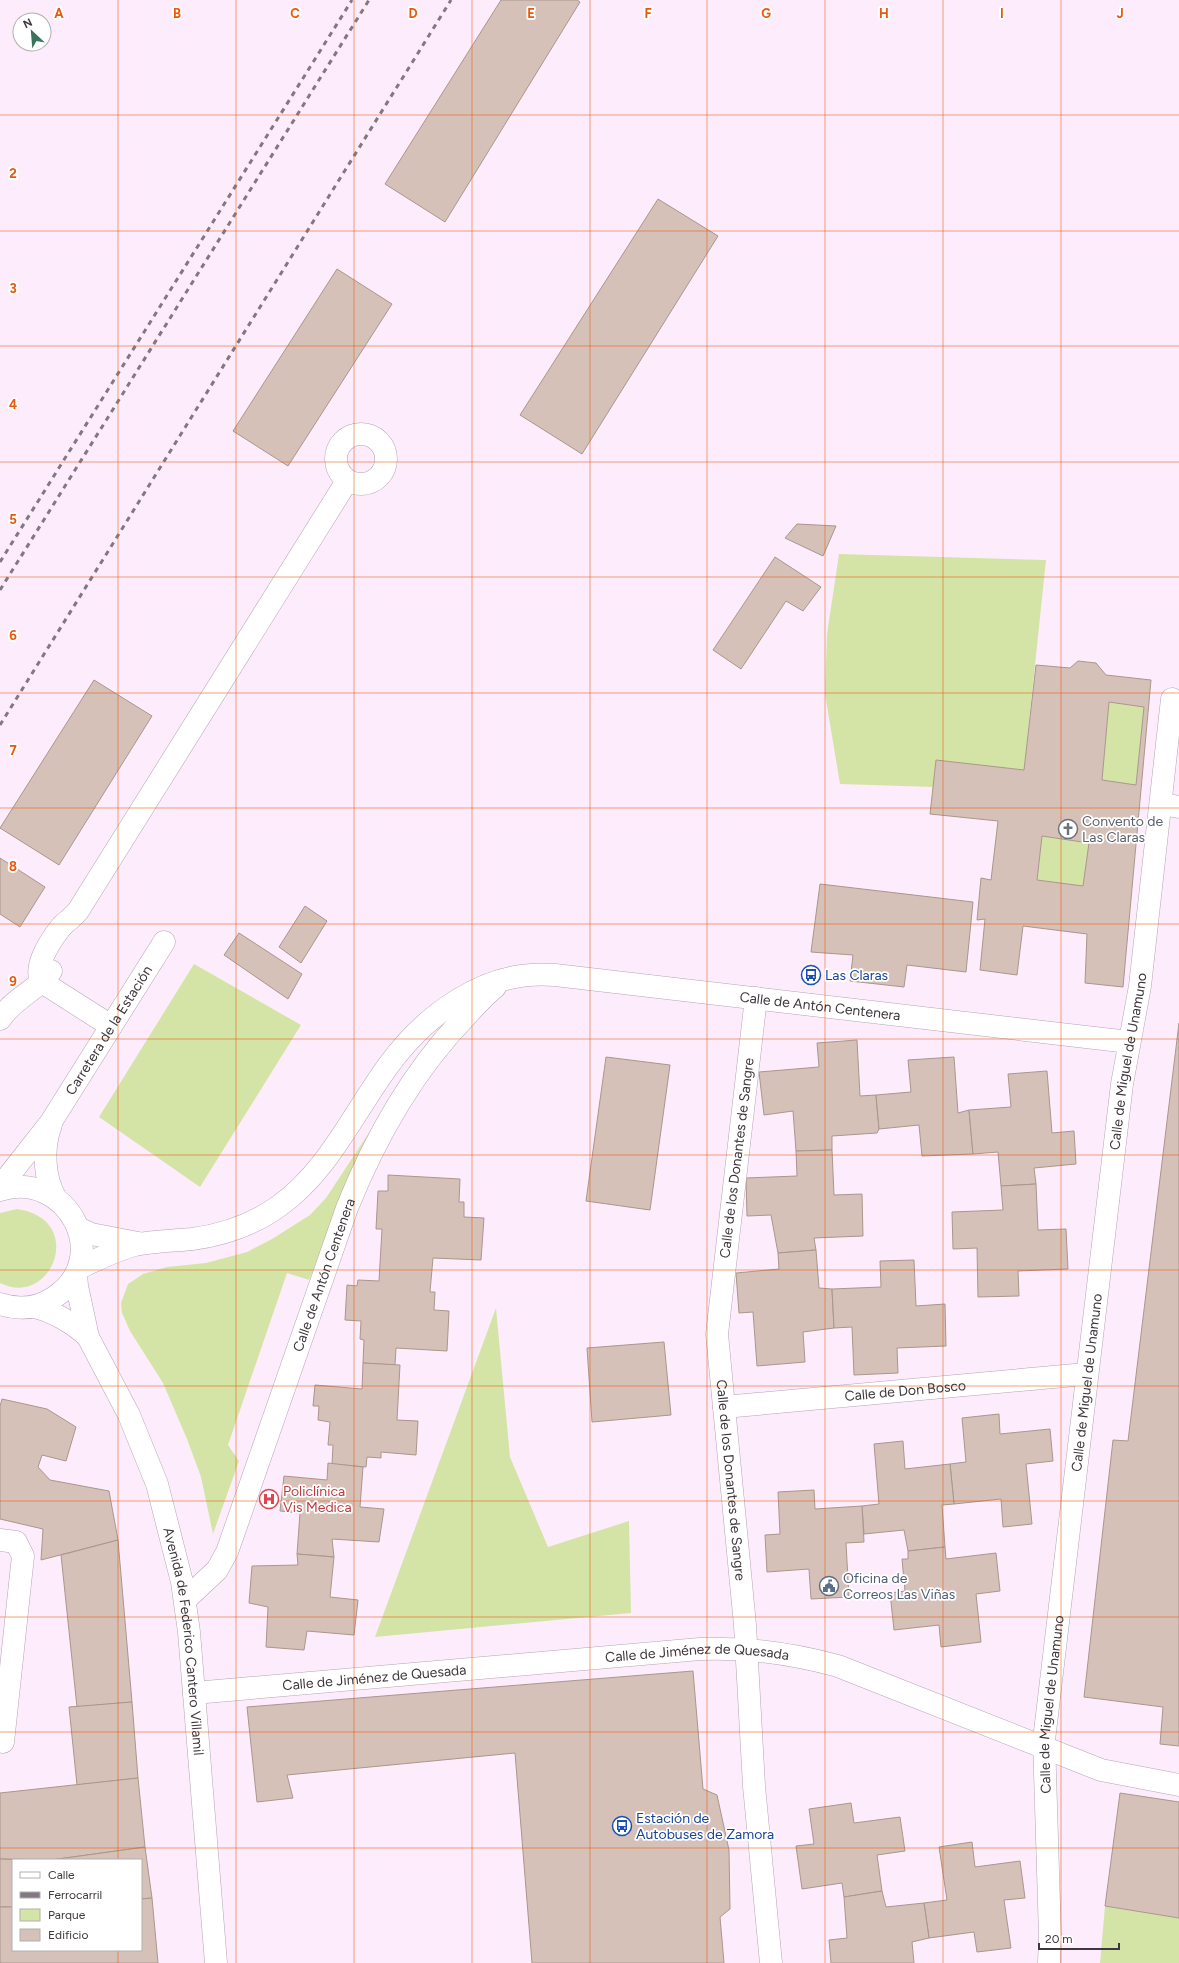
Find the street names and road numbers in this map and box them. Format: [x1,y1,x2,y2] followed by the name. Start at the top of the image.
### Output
[62,962,156,1098] street label: Carretera de la Estación
[1106,972,1150,1151] street label: Calle de Miguel de Unamuno
[739,988,901,1024] street label: Calle de Antón Centenera
[716,1056,758,1259] street label: Calle de los Donantes de Sangre
[289,1195,359,1354] street label: Calle de Antón Centenera
[1067,1293,1106,1473] street label: Calle de Miguel de Unamuno
[844,1376,967,1404] street label: Calle de Don Bosco
[713,1379,749,1582] street label: Calle de los Donantes de Sangre
[160,1525,208,1756] street label: Avenida de Federico Cantero Villamil
[1035,1614,1067,1794] street label: Calle de Miguel de Unamuno
[604,1640,790,1666] street label: Calle de Jiménez de Quesada
[282,1661,467,1694] street label: Calle de Jiménez de Quesada

